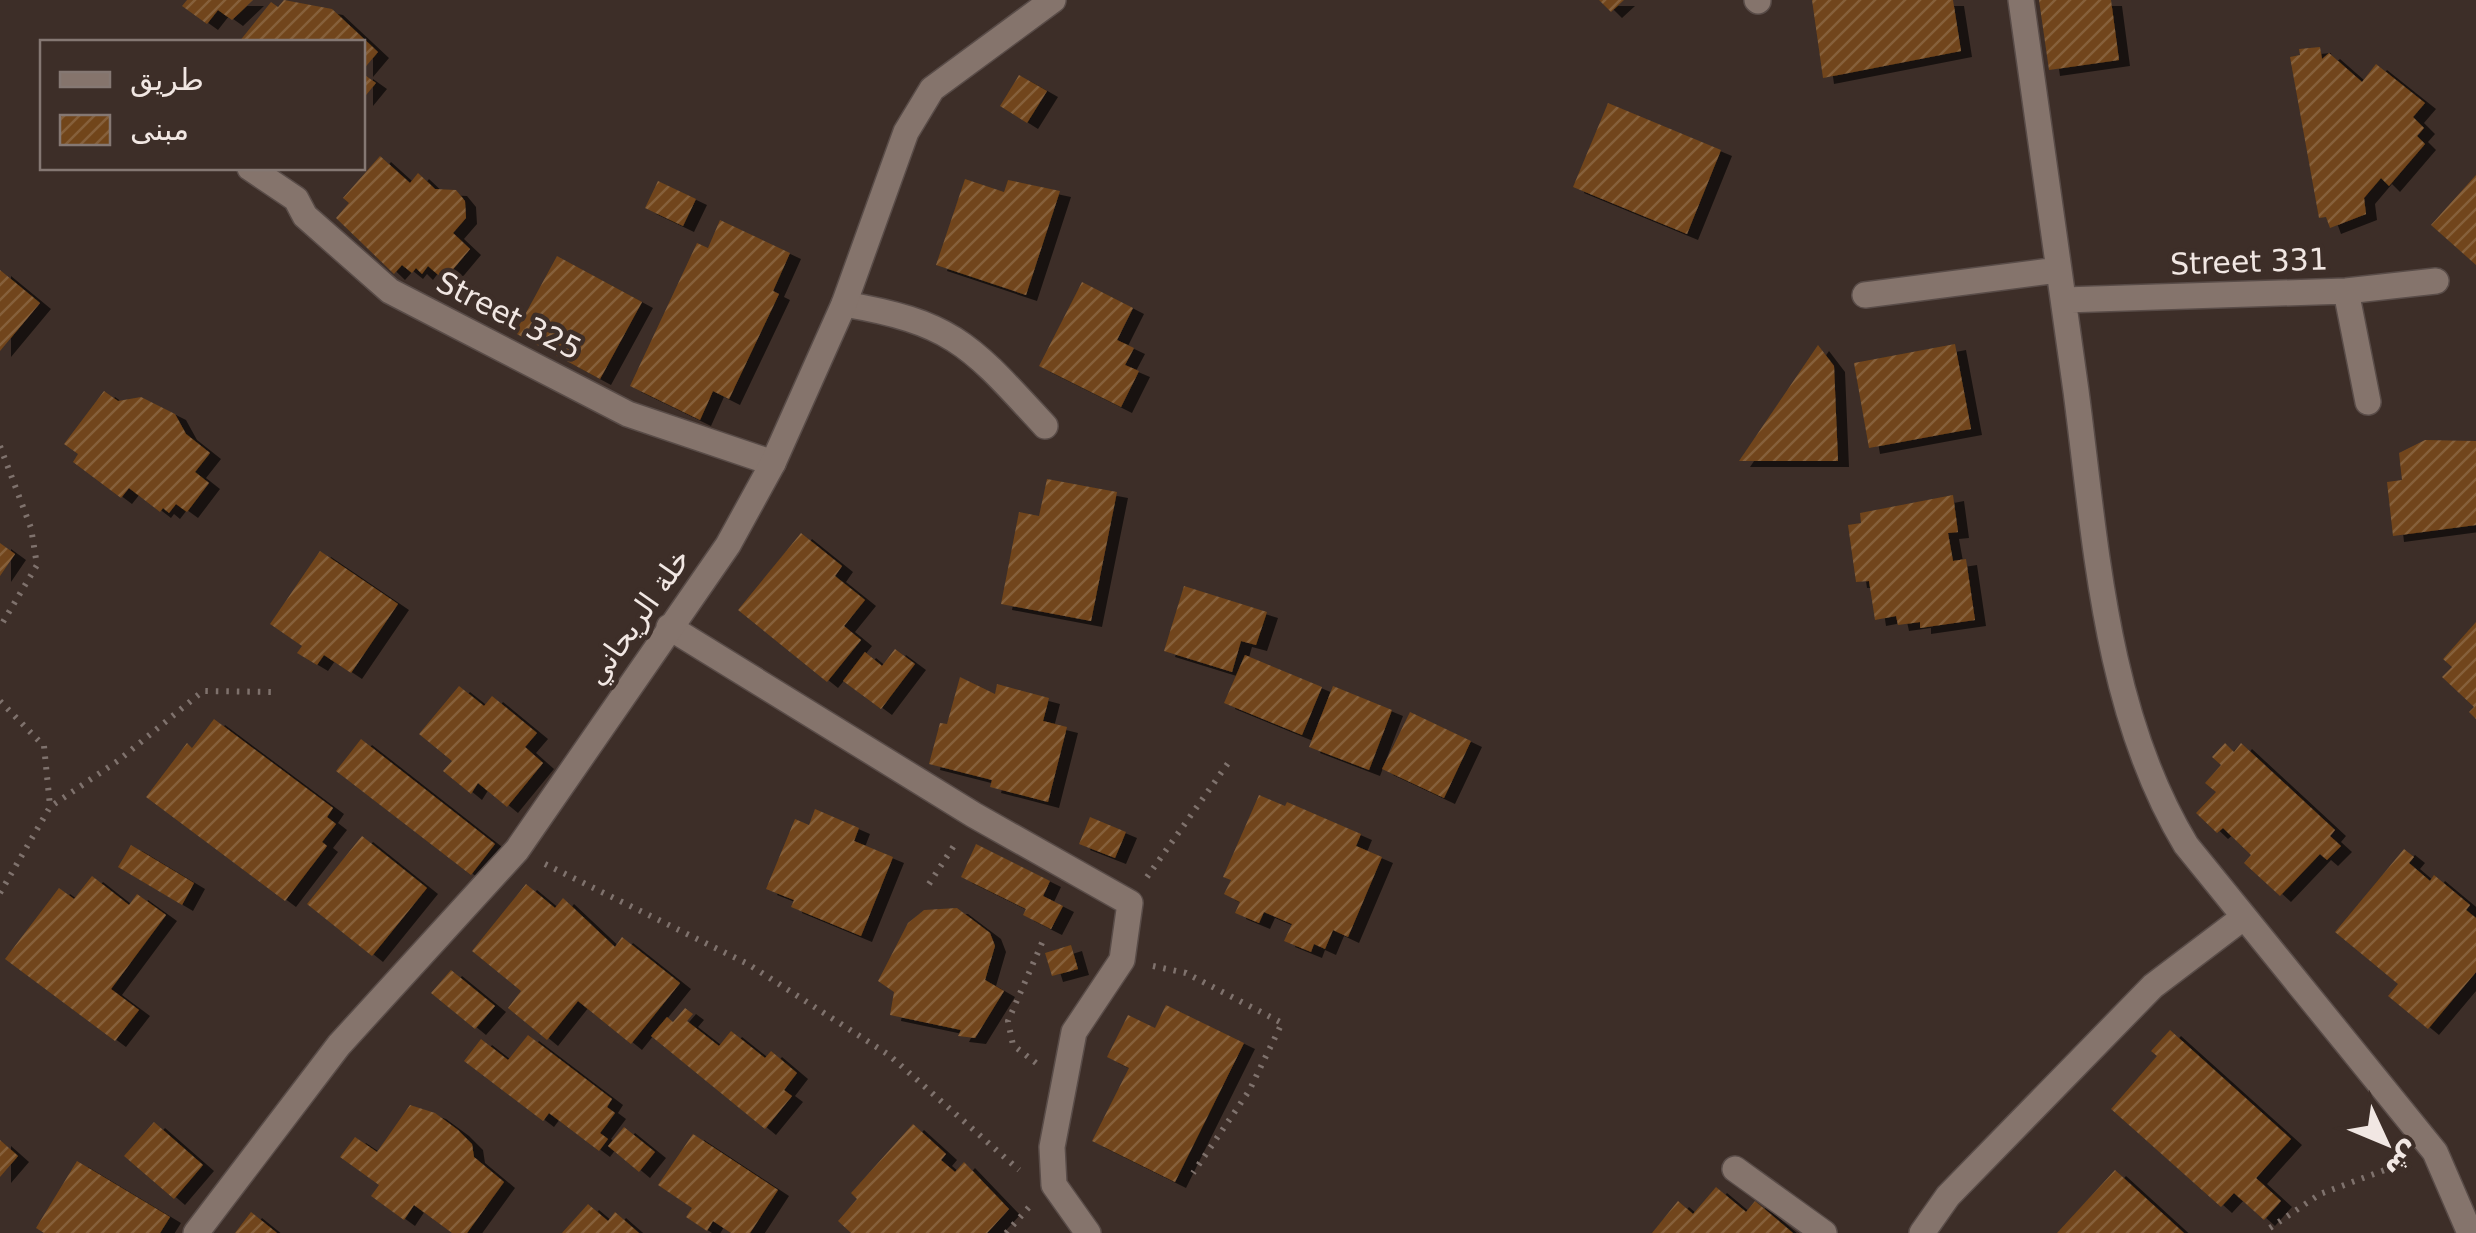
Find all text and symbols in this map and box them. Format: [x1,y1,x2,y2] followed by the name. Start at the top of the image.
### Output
[40,40,365,170] legend
[130,62,204,97] text: طريق
[130,112,189,147] text: مبنى
[2169,241,2329,282] street label: Street 331
[431,264,588,367] street label: Street 325
[578,542,698,692] street label: خلة الريحاني
[2336,1093,2436,1193] north arrow
[2378,1135,2429,1185] text: ش

